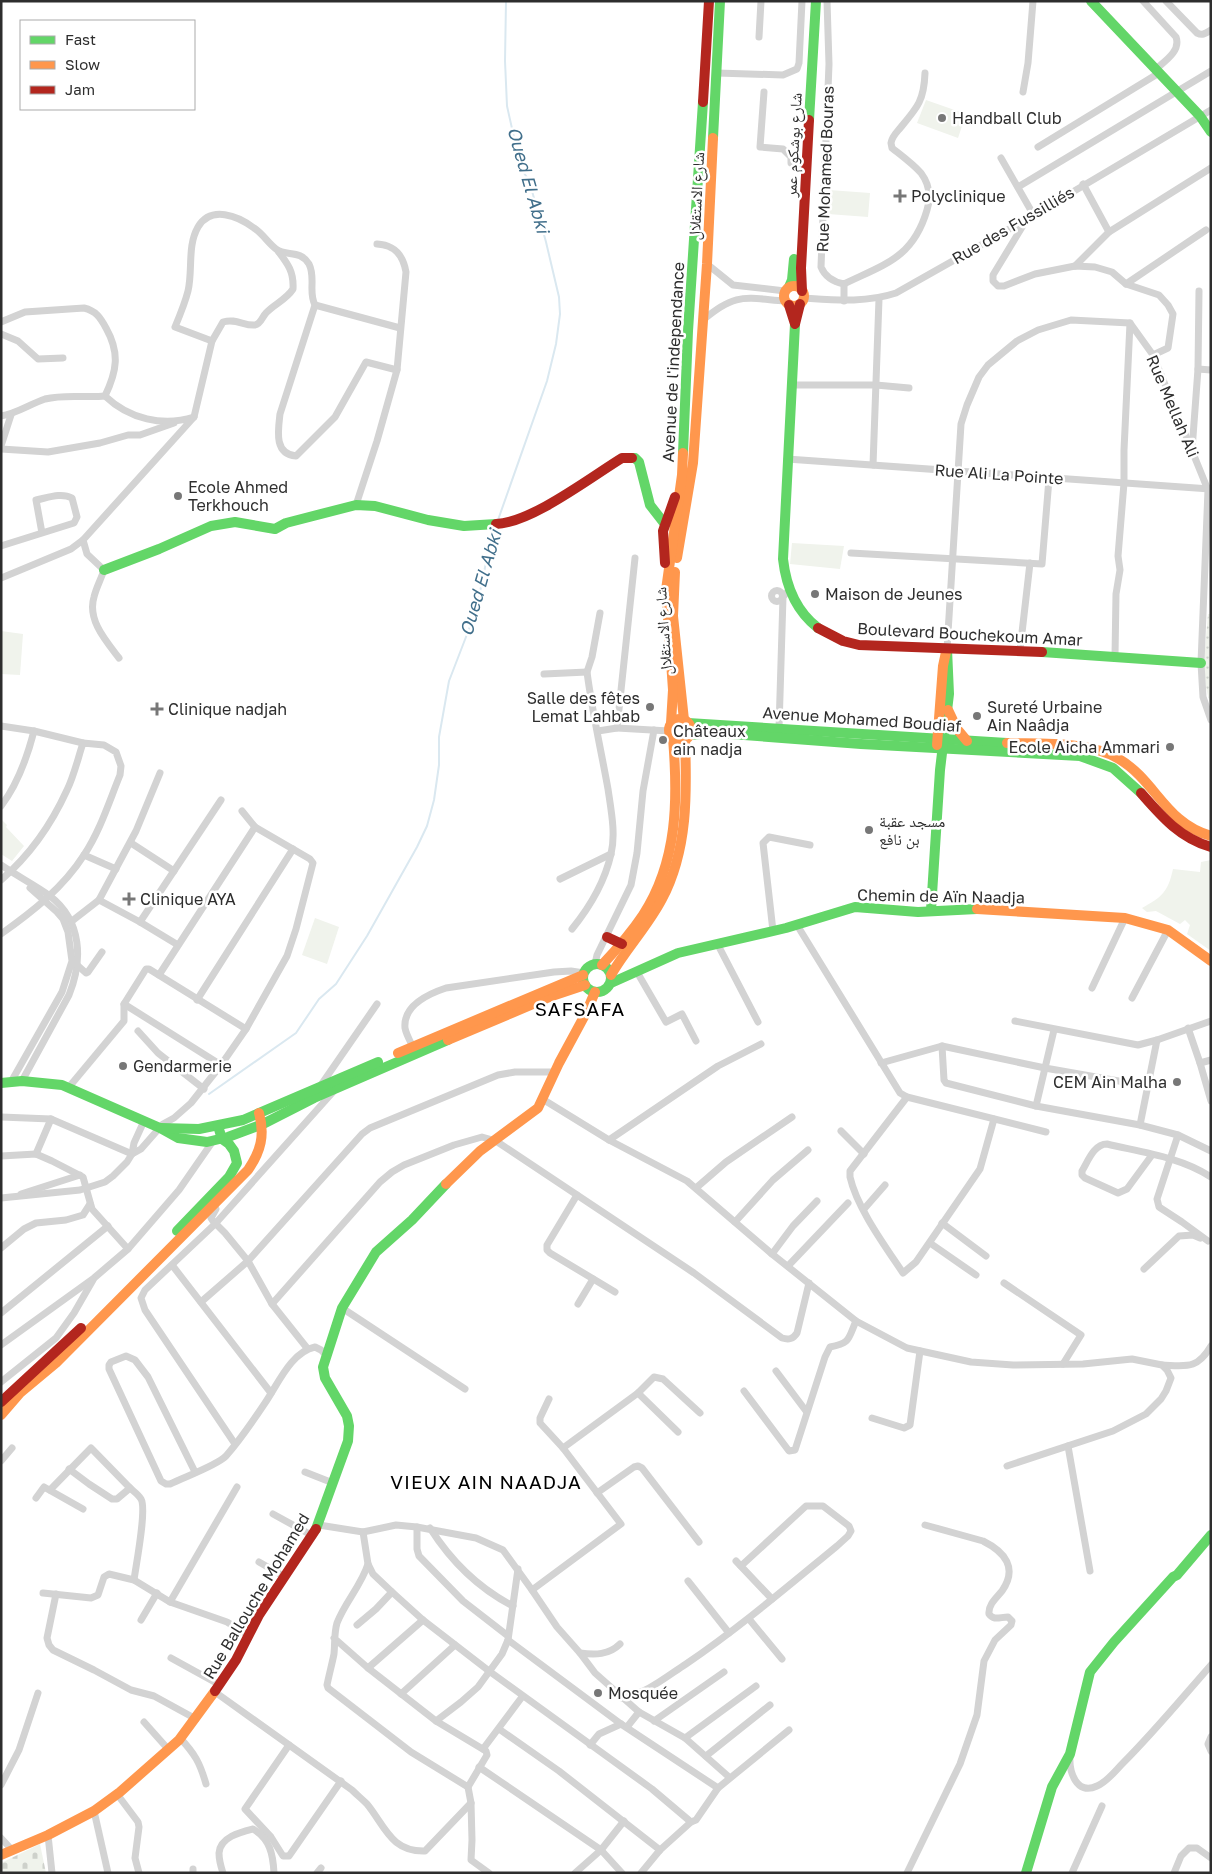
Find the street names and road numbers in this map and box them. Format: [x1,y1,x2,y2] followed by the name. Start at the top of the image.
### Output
[812,85,838,253] street label: Rue Mohamed Bouras
[780,92,807,199] street label: شارع بوشكوم عمر
[684,151,709,241] street label: شارع الاستقلال
[948,182,1078,268] street label: Rue des Fussilliés
[658,261,688,463] street label: Avenue de l'independance
[1142,352,1204,460] street label: Rue Mellah Ali
[934,460,1064,488] street label: Rue Ali La Pointe
[650,586,677,676] street label: شارع الاستقلال
[857,618,1083,650] street label: Boulevard Bouchekoum Amar
[762,702,962,736] street label: Avenue Mohamed Boudiaf
[857,885,1025,907] street label: Chemin de Aïn Naadja
[198,1509,314,1683] street label: Rue Ballouche Mohamed

